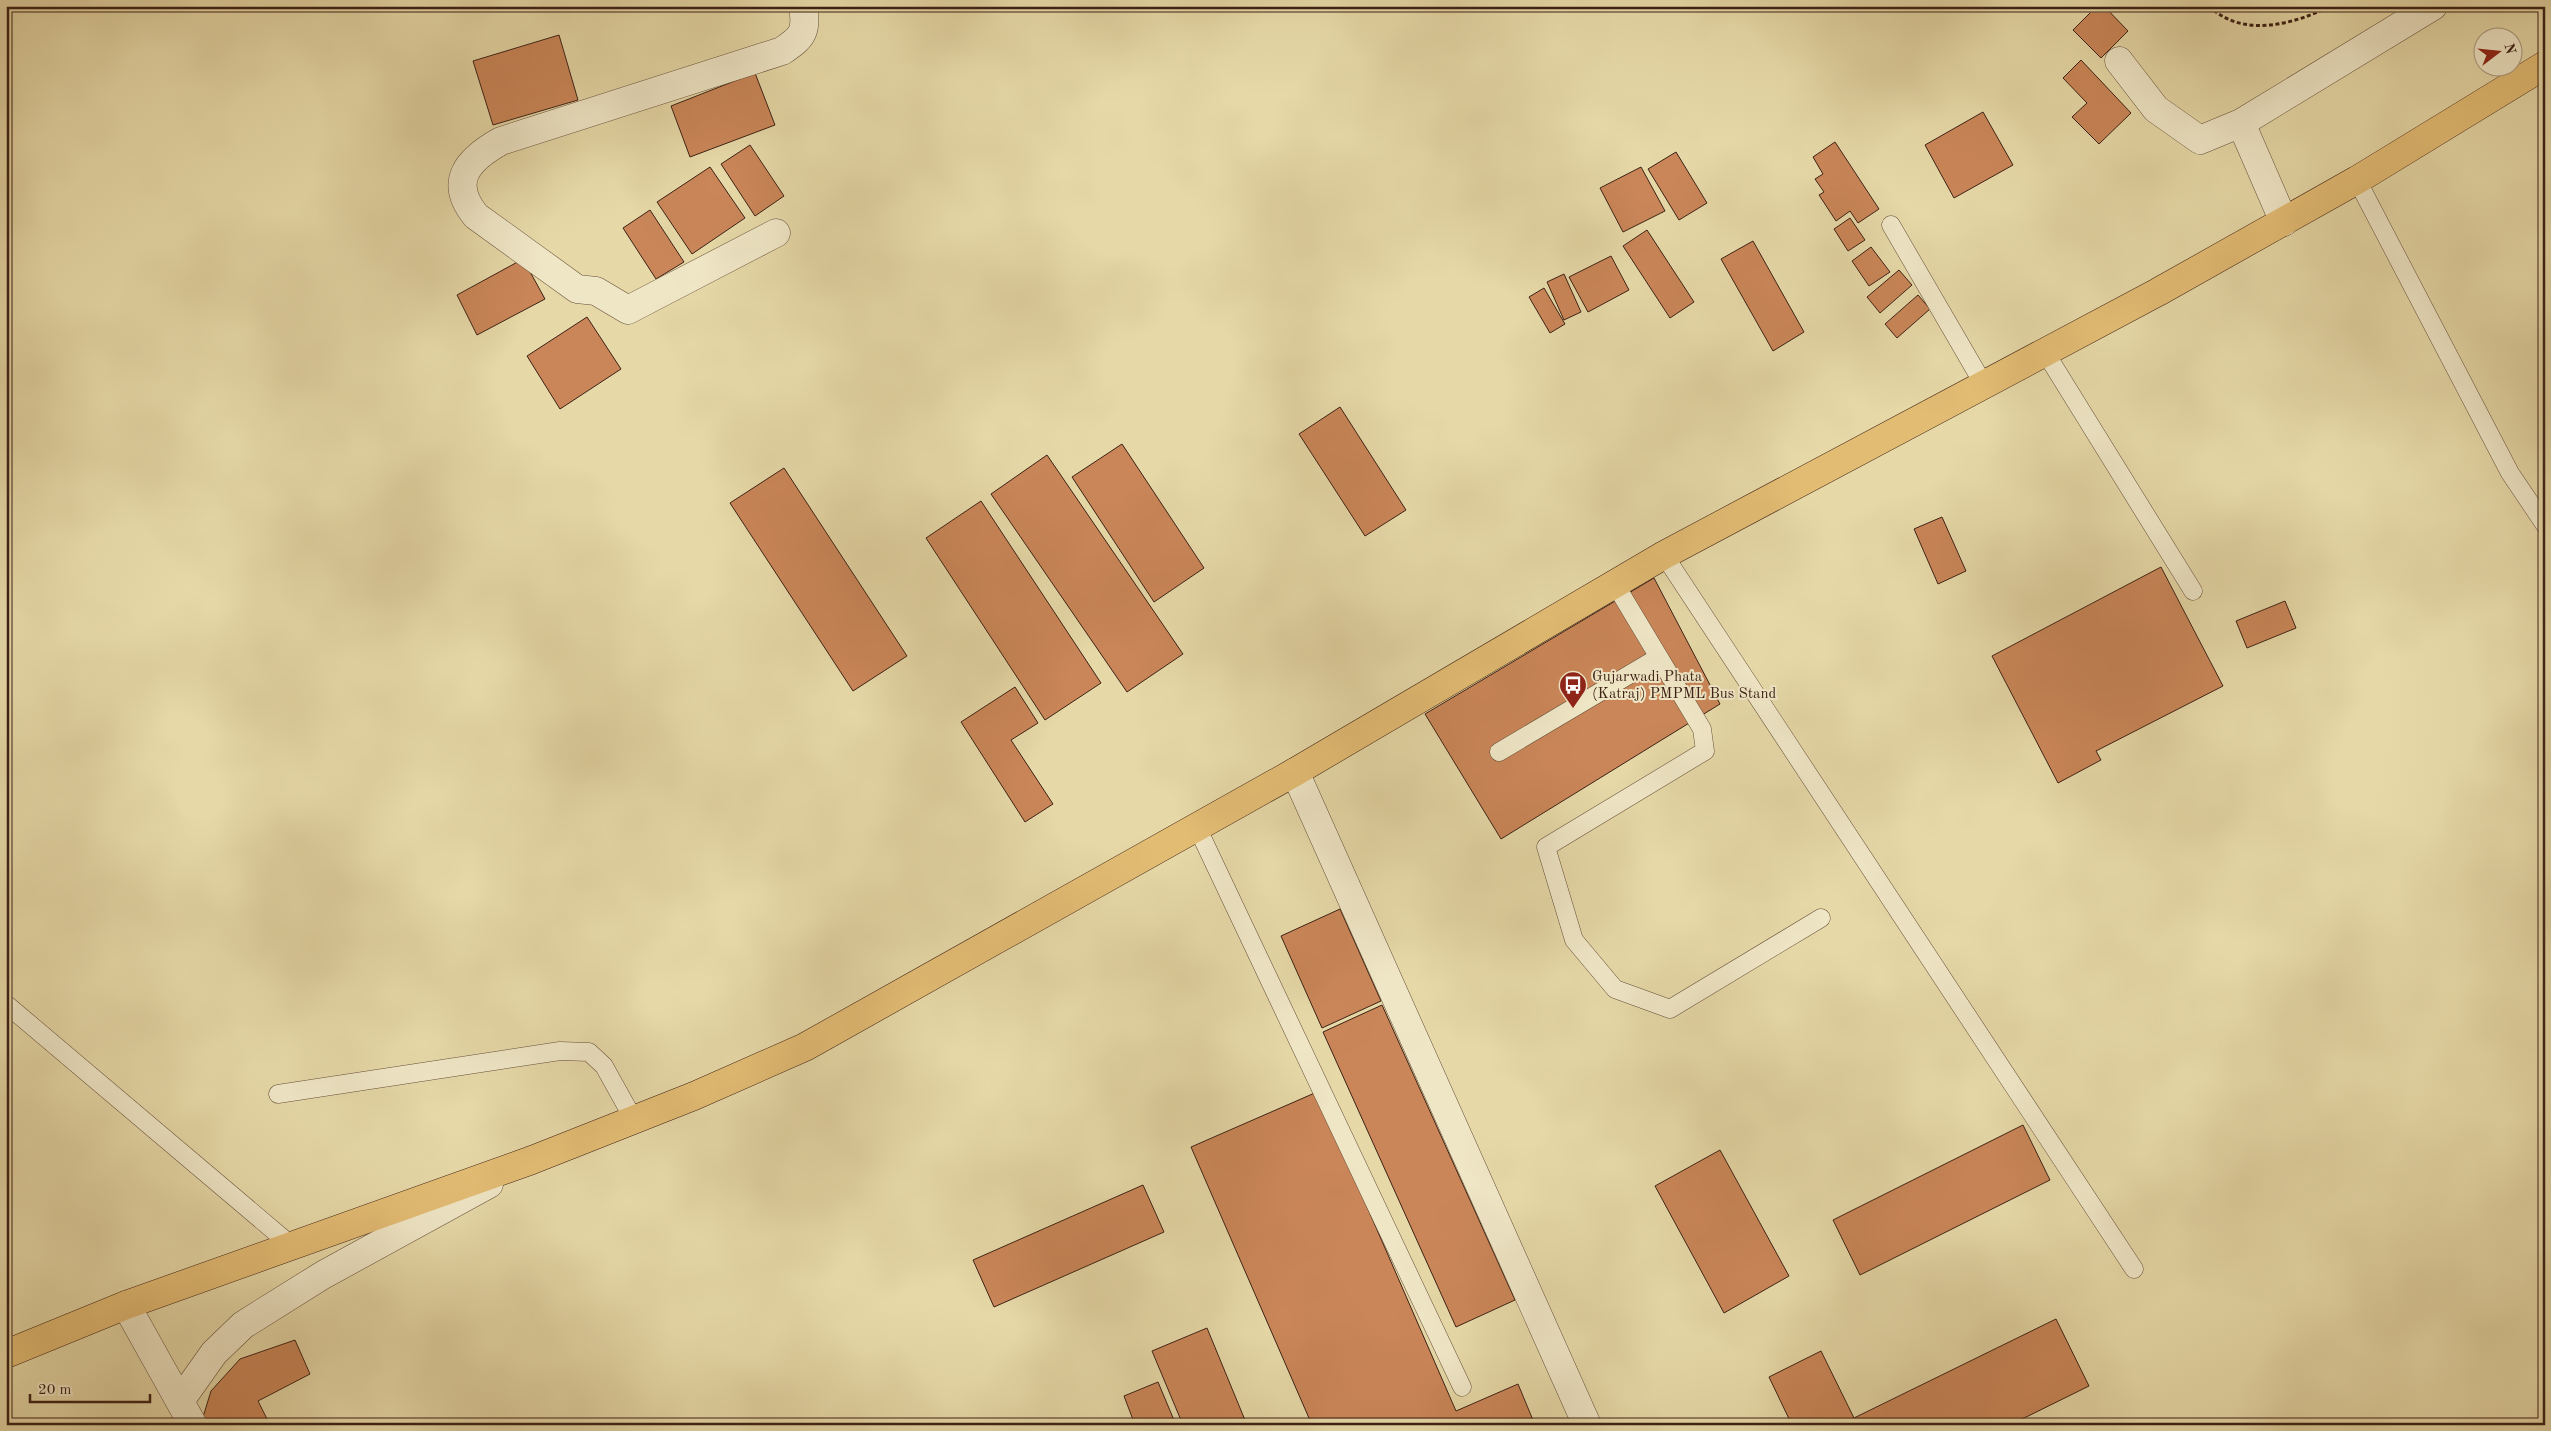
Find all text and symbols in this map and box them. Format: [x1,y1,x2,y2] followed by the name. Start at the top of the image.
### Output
[2474,28,2524,78] north arrow
[2501,42,2518,56] text: N
[1558,670,1588,709] bus stop icon: Gujarwadi Phata (Katraj) PMPML Bus Stand
[1592,670,1777,702] place label: Gujarwadi Phata (Katraj) PMPML Bus Stand
[30,1371,150,1403] scale bar
[38,1383,72,1398] text: 20 m

